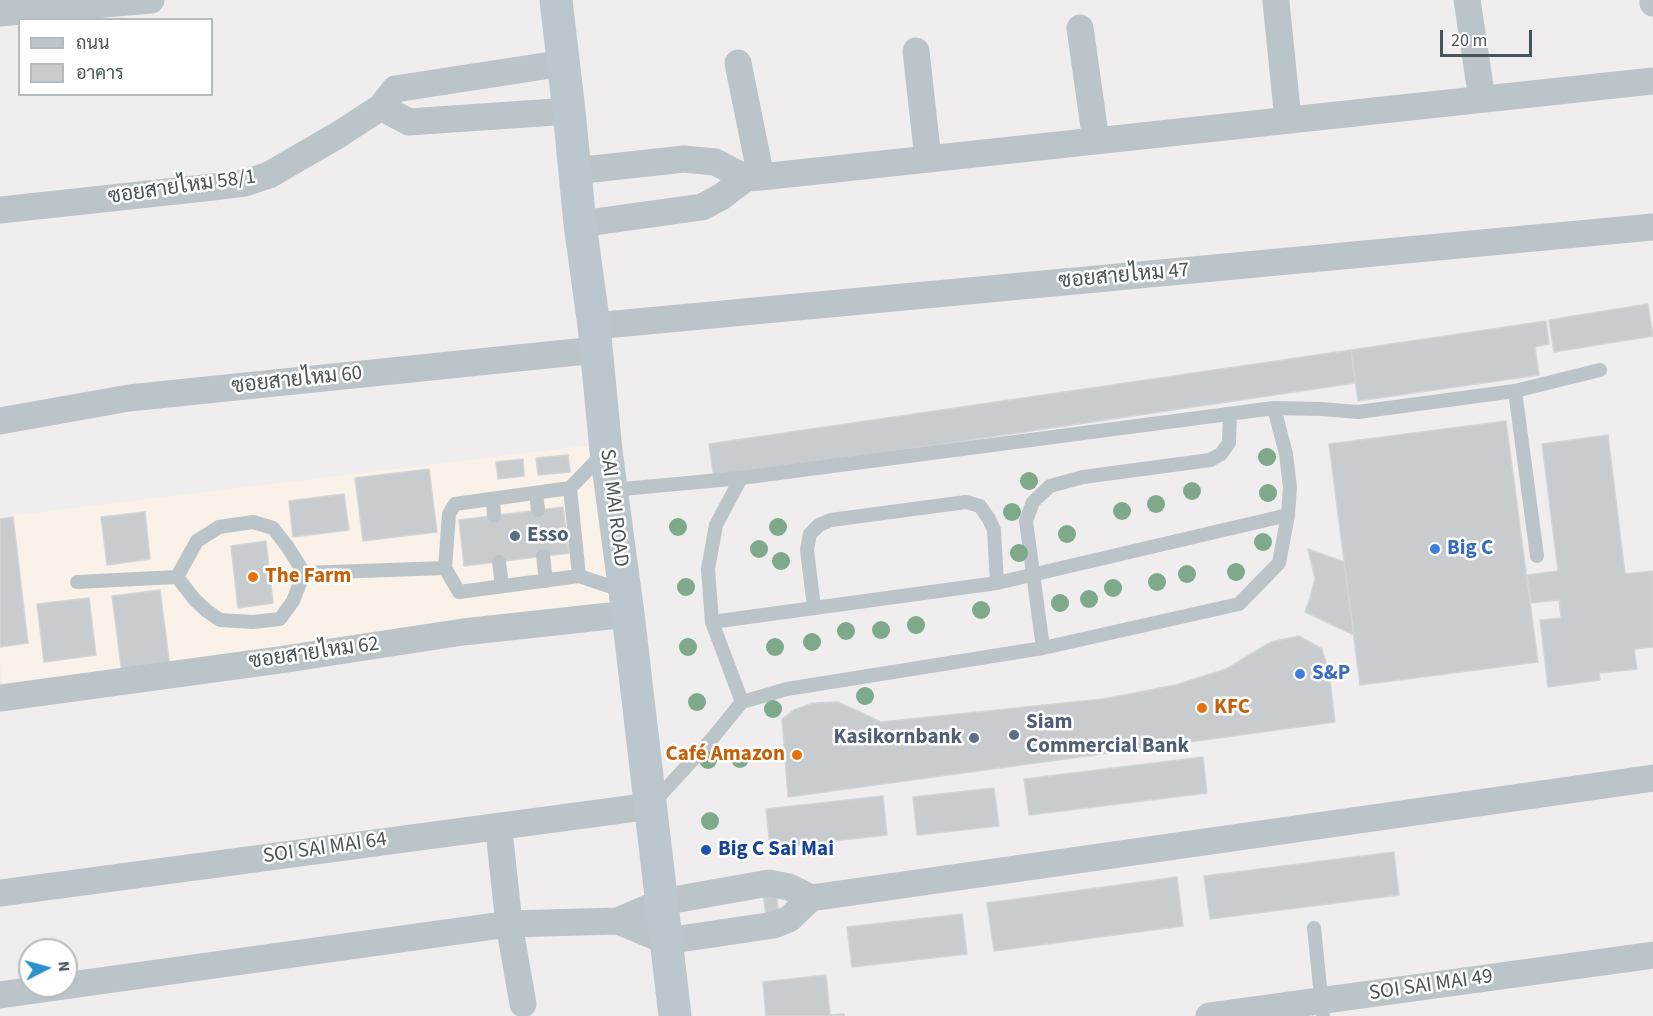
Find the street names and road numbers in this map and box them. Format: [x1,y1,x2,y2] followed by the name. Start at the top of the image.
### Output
[106,165,258,211] street label: ซอยสายไหม 58/1
[1058,259,1190,295] street label: ซอยสายไหม 47
[230,362,364,400] street label: ซอยสายไหม 60
[593,448,633,568] street label: SAI MAI ROAD
[247,632,381,676] street label: ซอยสายไหม 62
[262,828,388,870] street label: SOI SAI MAI 64
[1368,965,1494,1007] street label: SOI SAI MAI 49

